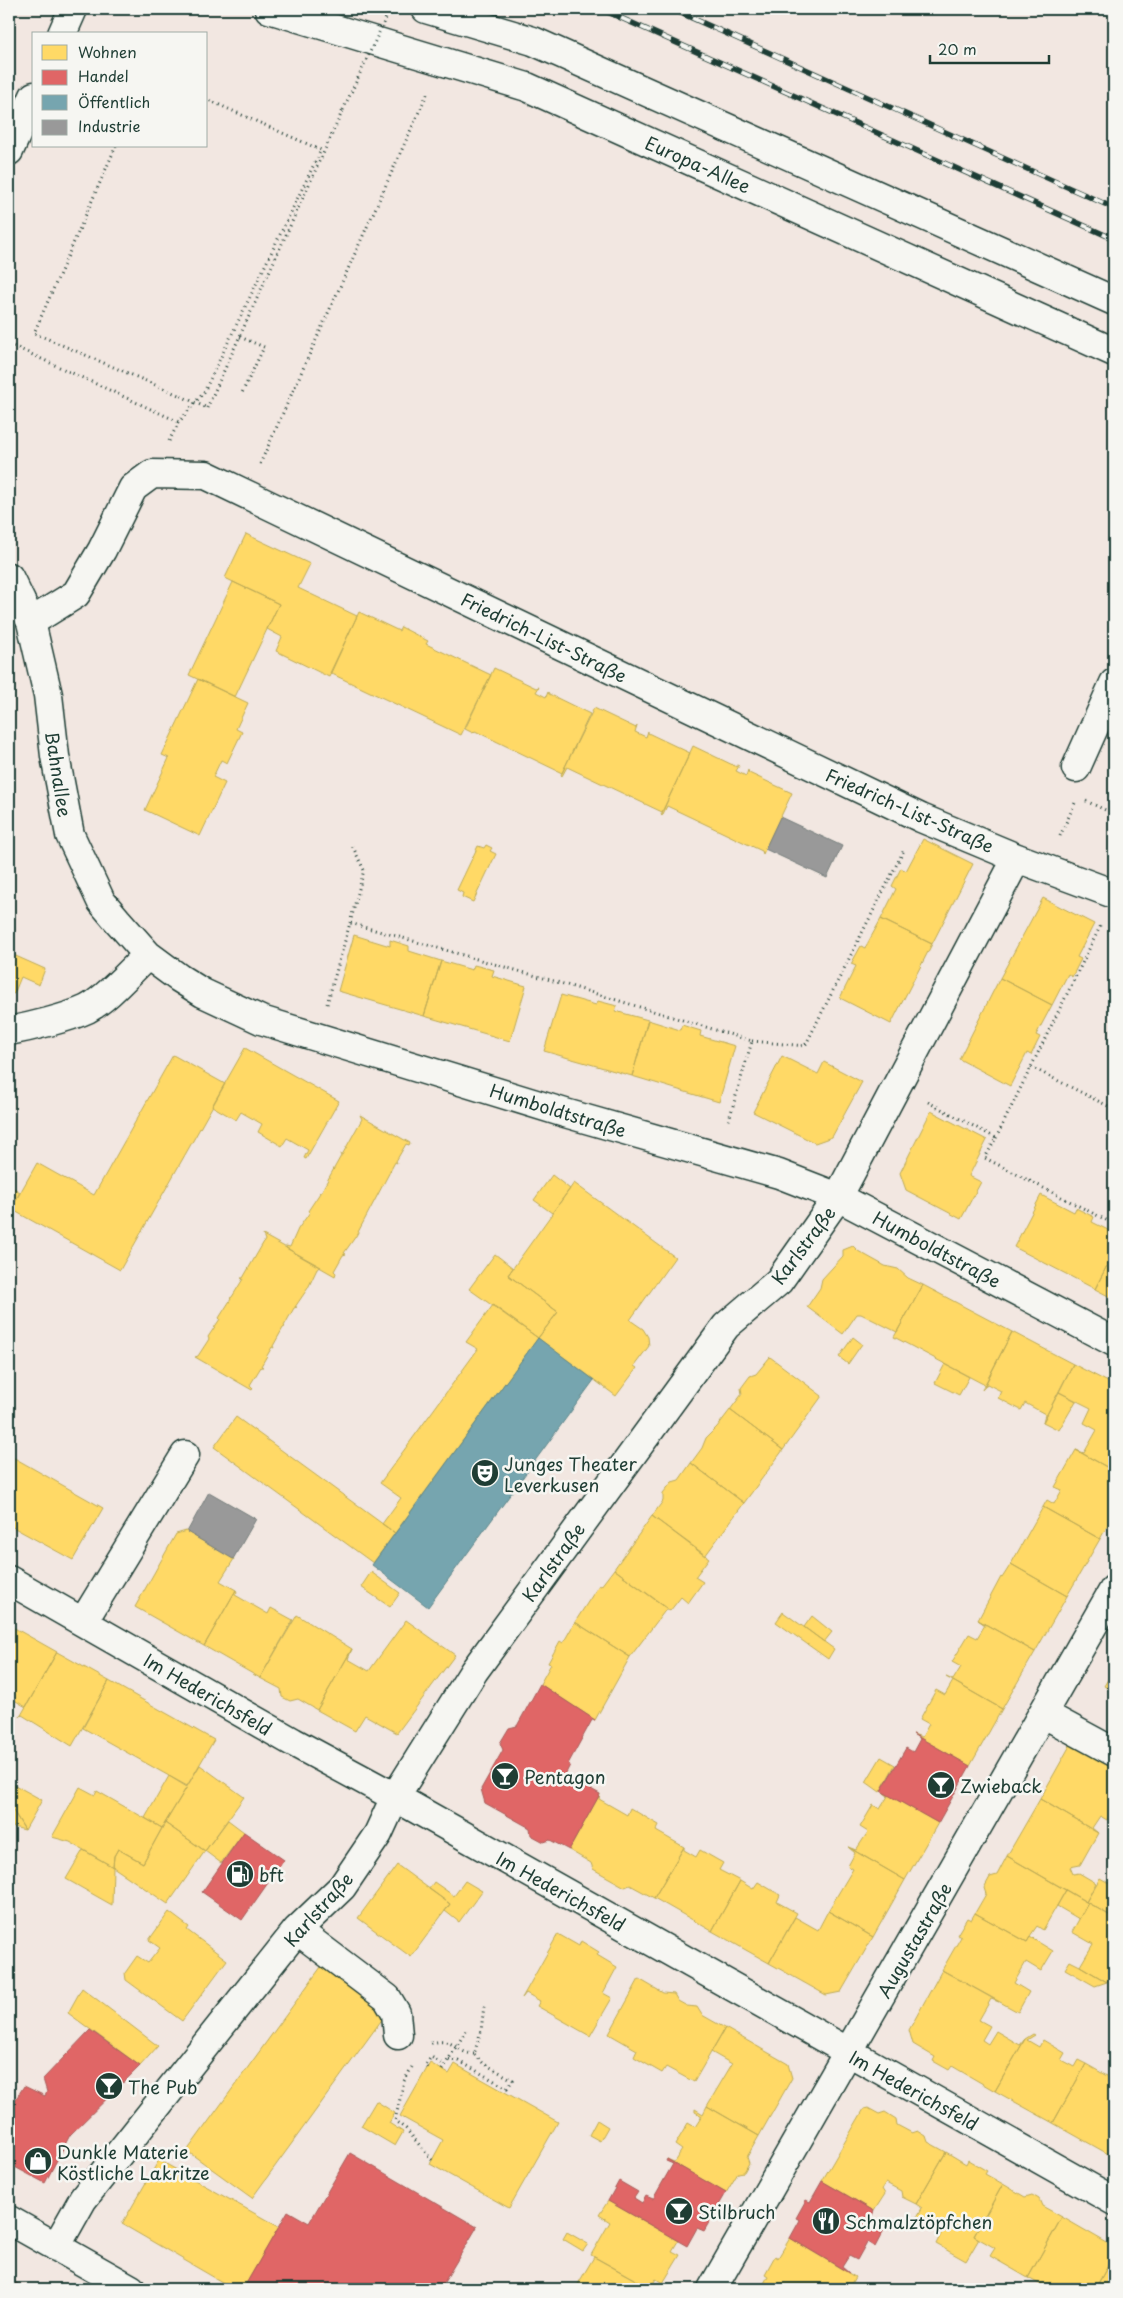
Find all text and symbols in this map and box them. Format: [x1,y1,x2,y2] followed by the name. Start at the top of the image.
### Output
[32,32,208,148] legend
[930,32,1049,64] scale bar
[938,37,977,60] text: 20 m
[78,40,137,63] text: Wohnen
[78,64,129,87] text: Handel
[78,90,150,113] text: Öffentlich
[78,114,140,137] text: Industrie
[641,129,755,199] street label: Europa-Allee
[457,585,631,689] street label: Friedrich-List-Straße
[39,729,79,819] street label: Bahnallee
[822,761,998,859] street label: Friedrich-List-Straße
[486,1076,630,1144] street label: Humboldtstraße
[765,1200,841,1290] street label: Karlstraße
[868,1204,1006,1294] street label: Humboldtstraße
[504,1450,637,1498] place label: Junges Theater Leverkusen
[470,1458,500,1488] theatre icon: Junges Theater Leverkusen
[515,1517,591,1607] street label: Karlstraße
[139,1646,277,1742] street label: Im Hederichsfeld
[490,1761,520,1791] bar icon: Pentagon
[524,1763,606,1790] place label: Pentagon
[926,1770,956,1800] bar icon: Zwieback
[960,1772,1042,1799] place label: Zwieback
[492,1844,630,1938] street label: Im Hederichsfeld
[225,1859,255,1889] fuel station icon: bft
[259,1861,284,1888] place label: bft
[277,1866,359,1952] street label: Karlstraße
[870,1877,958,2003] street label: Augustastraße
[845,2043,983,2137] street label: Im Hederichsfeld
[94,2071,124,2101] bar icon: The Pub
[128,2073,197,2100] place label: The Pub
[57,2138,210,2186] place label: Dunkle Materie Köstliche Lakritze
[23,2146,53,2176] shop icon: Dunkle Materie Köstliche Lakritze
[664,2196,694,2226] bar icon: Stilbruch
[698,2198,776,2225] place label: Stilbruch
[811,2206,841,2236] restaurant icon: Schmalztöpfchen
[845,2208,992,2235] place label: Schmalztöpfchen

